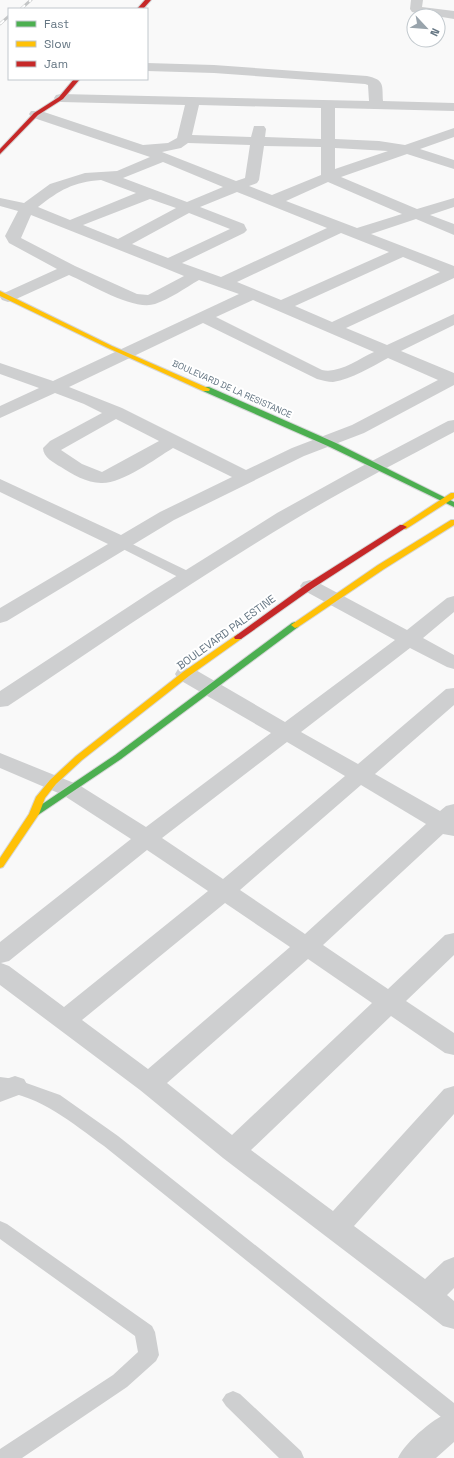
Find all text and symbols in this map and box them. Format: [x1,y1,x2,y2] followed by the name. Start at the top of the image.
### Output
[8,8,148,80] legend
[406,8,446,48] north arrow
[44,16,69,32] text: Fast
[427,26,443,39] text: N
[44,36,71,52] text: Slow
[44,56,68,72] text: Jam
[170,357,294,421] street label: BOULEVARD DE LA RESISTANCE
[174,591,278,673] street label: BOULEVARD PALESTINE

